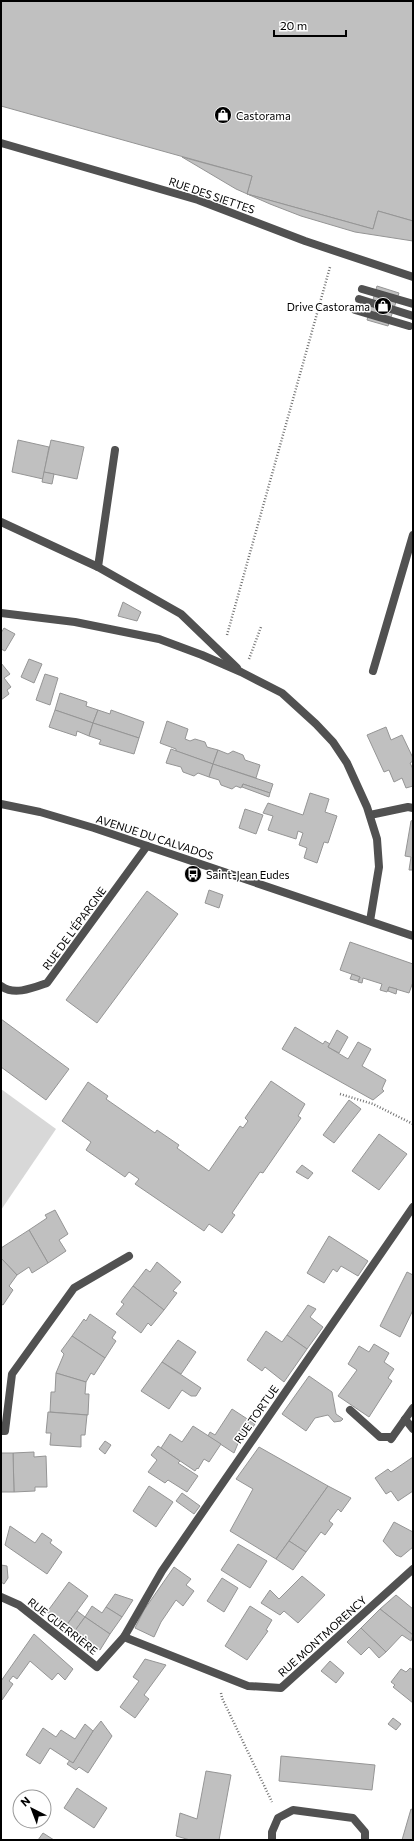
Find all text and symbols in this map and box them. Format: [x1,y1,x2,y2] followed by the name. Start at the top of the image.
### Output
[274,12,346,38] scale bar
[280,18,307,32] text: 20 m
[213,105,233,125] shop icon: Castorama
[236,109,291,122] place label: Castorama
[167,174,257,216] street label: RUE DES SIETTES
[373,296,393,316] shop icon: Drive Castorama
[287,300,370,313] place label: Drive Castorama
[95,812,215,862] street label: AVENUE DU CALVADOS
[183,864,203,884] bus stop icon: Saint-Jean Eudes
[206,868,290,882] place label: Saint-Jean Eudes
[39,883,109,972] street label: RUE DE L'ÉPARGNE
[231,1382,281,1446] street label: RUE TORTUE
[275,1593,369,1679] street label: RUE MONTMORENCY
[26,1594,101,1657] street label: RUE GUERRIÈRE
[12,1789,52,1829] north arrow
[18,1794,32,1809] text: N

